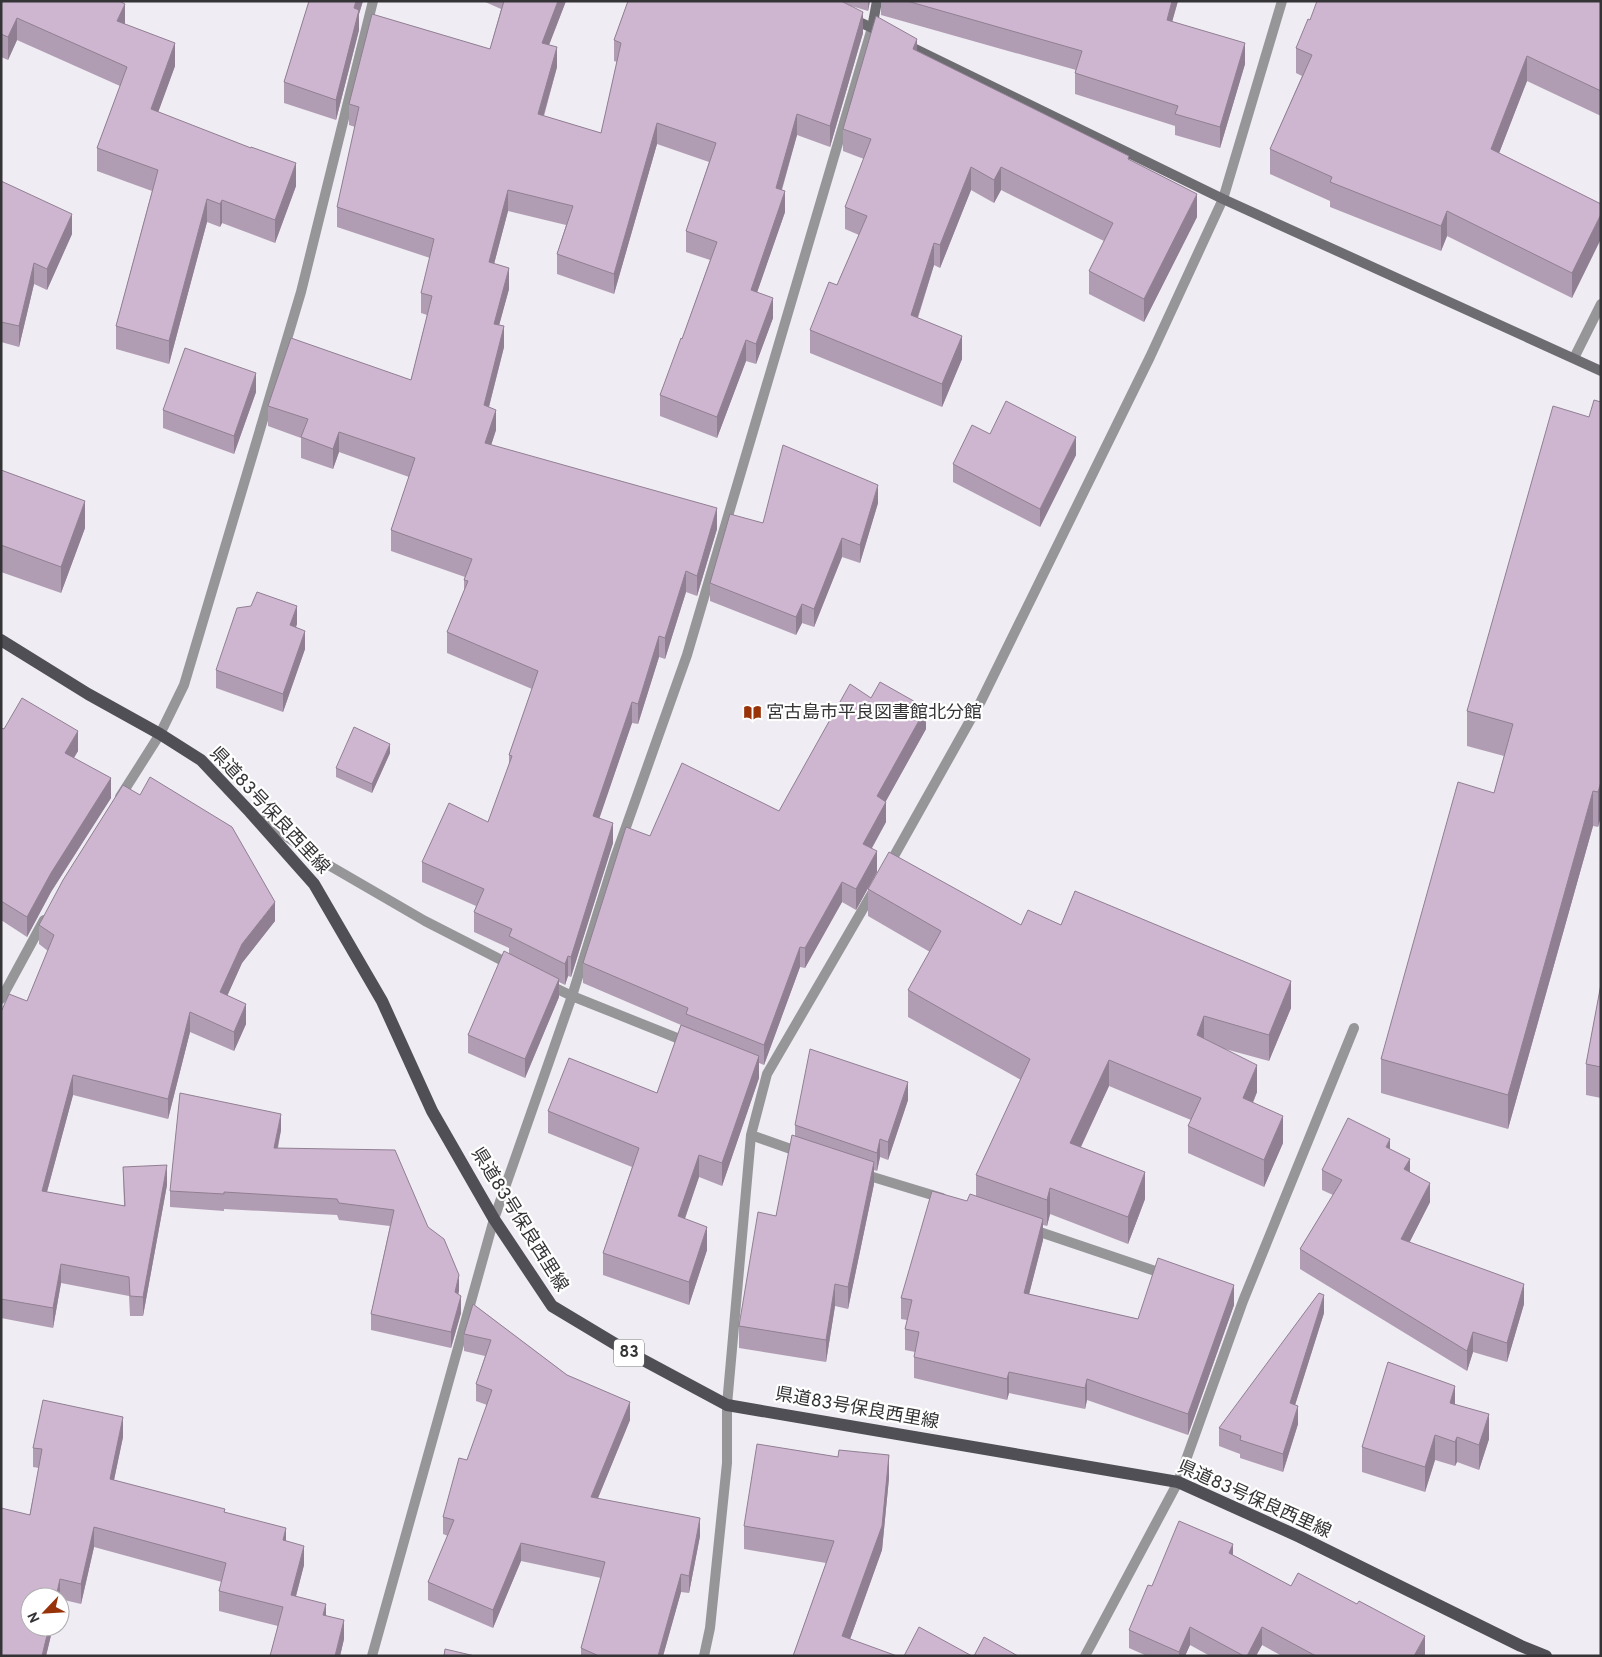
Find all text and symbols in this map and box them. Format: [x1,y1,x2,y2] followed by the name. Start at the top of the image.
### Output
[766,702,982,725] place label: 宮古島市平良図書館北分館
[742,703,762,723] library icon: 宮古島市平良図書館北分館
[204,743,334,879] street label: 県道83号保良西里線
[465,1144,573,1296] street label: 県道83号保良西里線
[614,1340,644,1366] road number: 83
[773,1383,941,1435] street label: 県道83号保良西里線
[1174,1456,1334,1544] street label: 県道83号保良西里線
[20,1587,70,1637] north arrow
[25,1609,44,1625] text: N

